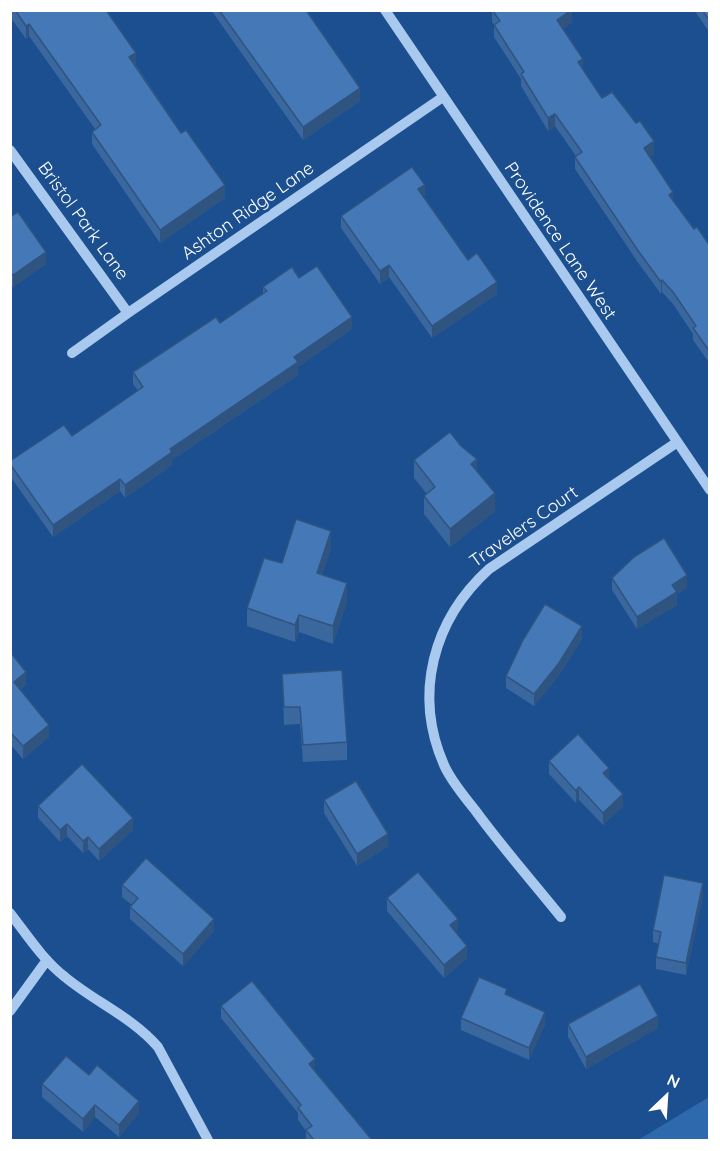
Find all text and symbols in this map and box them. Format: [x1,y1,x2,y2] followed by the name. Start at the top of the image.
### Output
[178,157,318,265] street label: Ashton Ridge Lane
[33,158,133,284] street label: Bristol Park Lane
[499,158,621,324] street label: Providence Lane West
[466,482,582,572] street label: Travelers Court
[636,1067,696,1127] north arrow
[664,1069,683,1092] text: N

